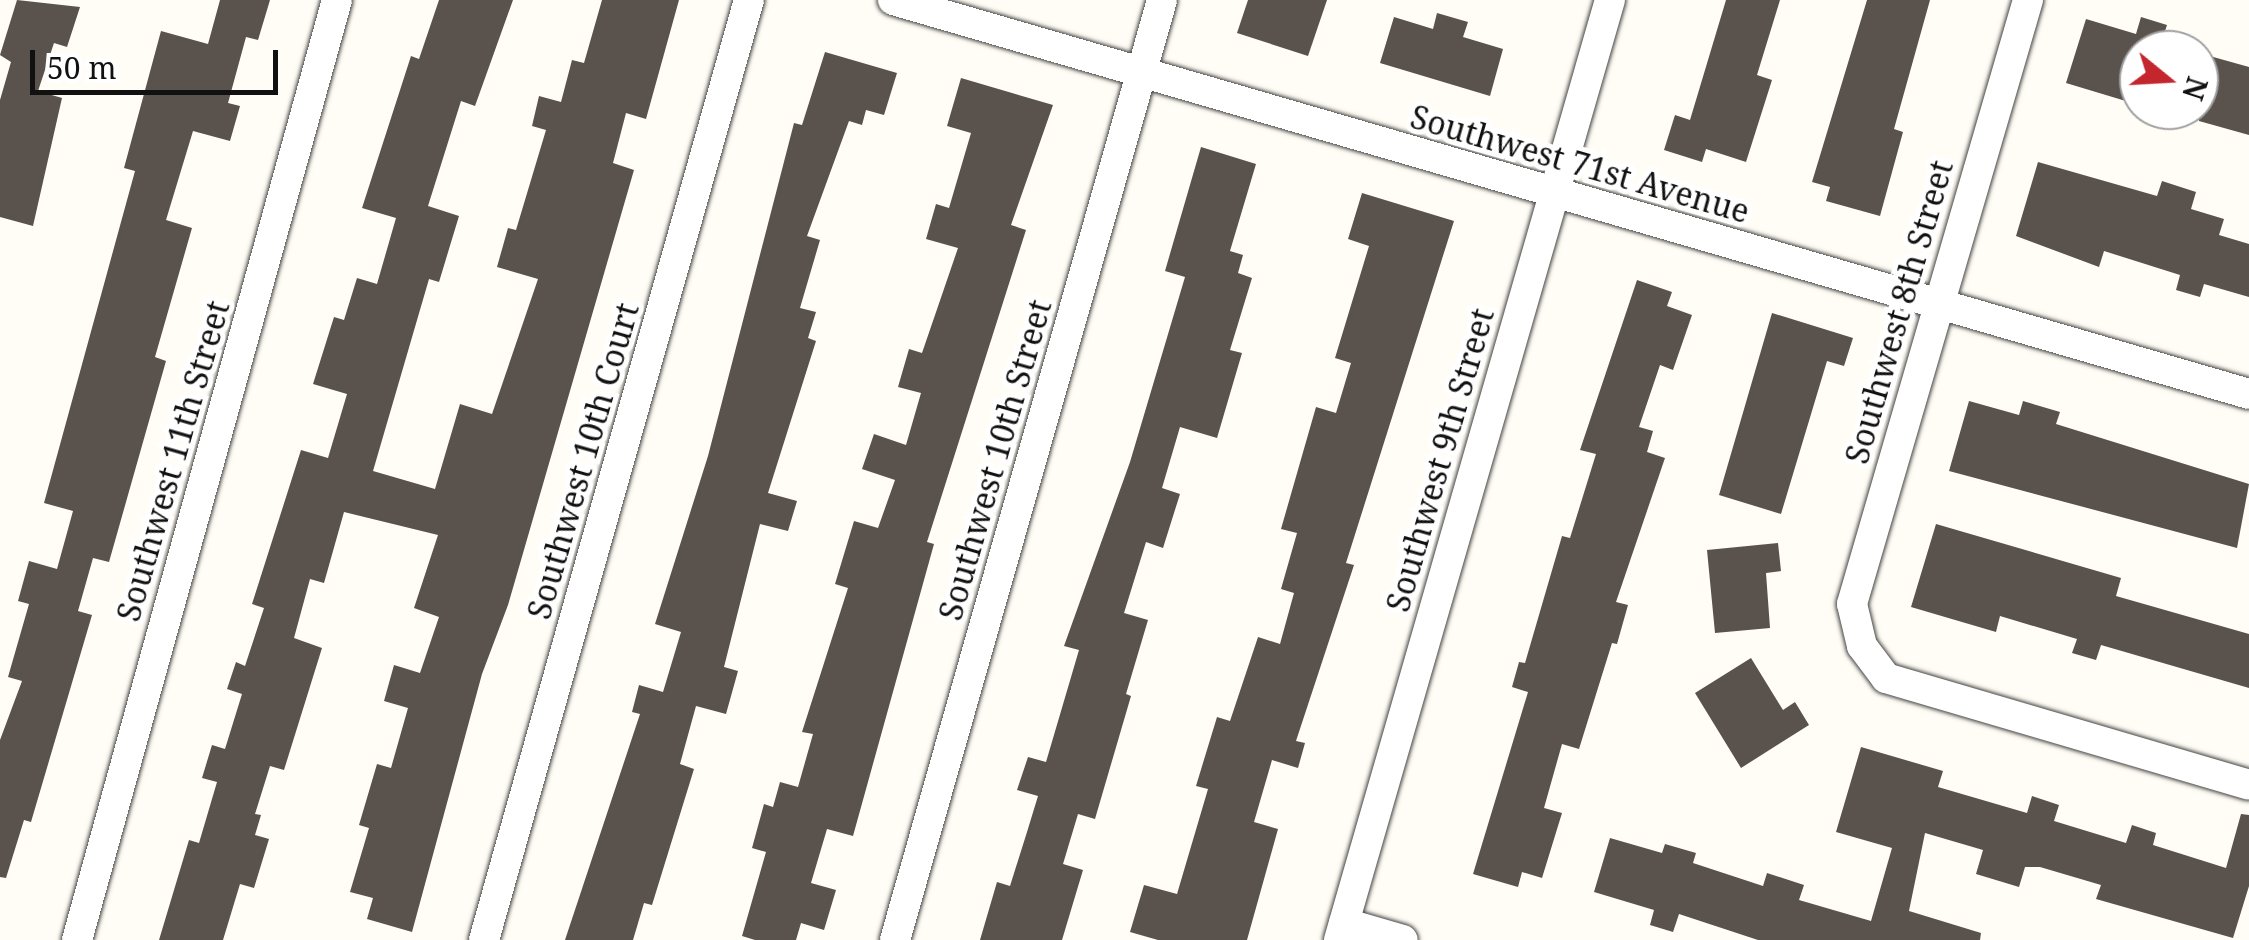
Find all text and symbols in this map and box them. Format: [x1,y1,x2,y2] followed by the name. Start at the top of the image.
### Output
[35,30,282,92] scale bar
[2119,30,2219,130] north arrow
[47,47,117,88] text: 50 m
[2174,72,2217,105] text: N
[1406,97,1754,231] street label: Southwest 71st Avenue
[1837,156,1961,468] street label: Southwest 8th Street
[931,295,1059,625] street label: Southwest 10th Street
[109,296,237,626] street label: Southwest 11th Street
[519,299,647,623] street label: Southwest 10th Court
[1378,304,1502,616] street label: Southwest 9th Street

